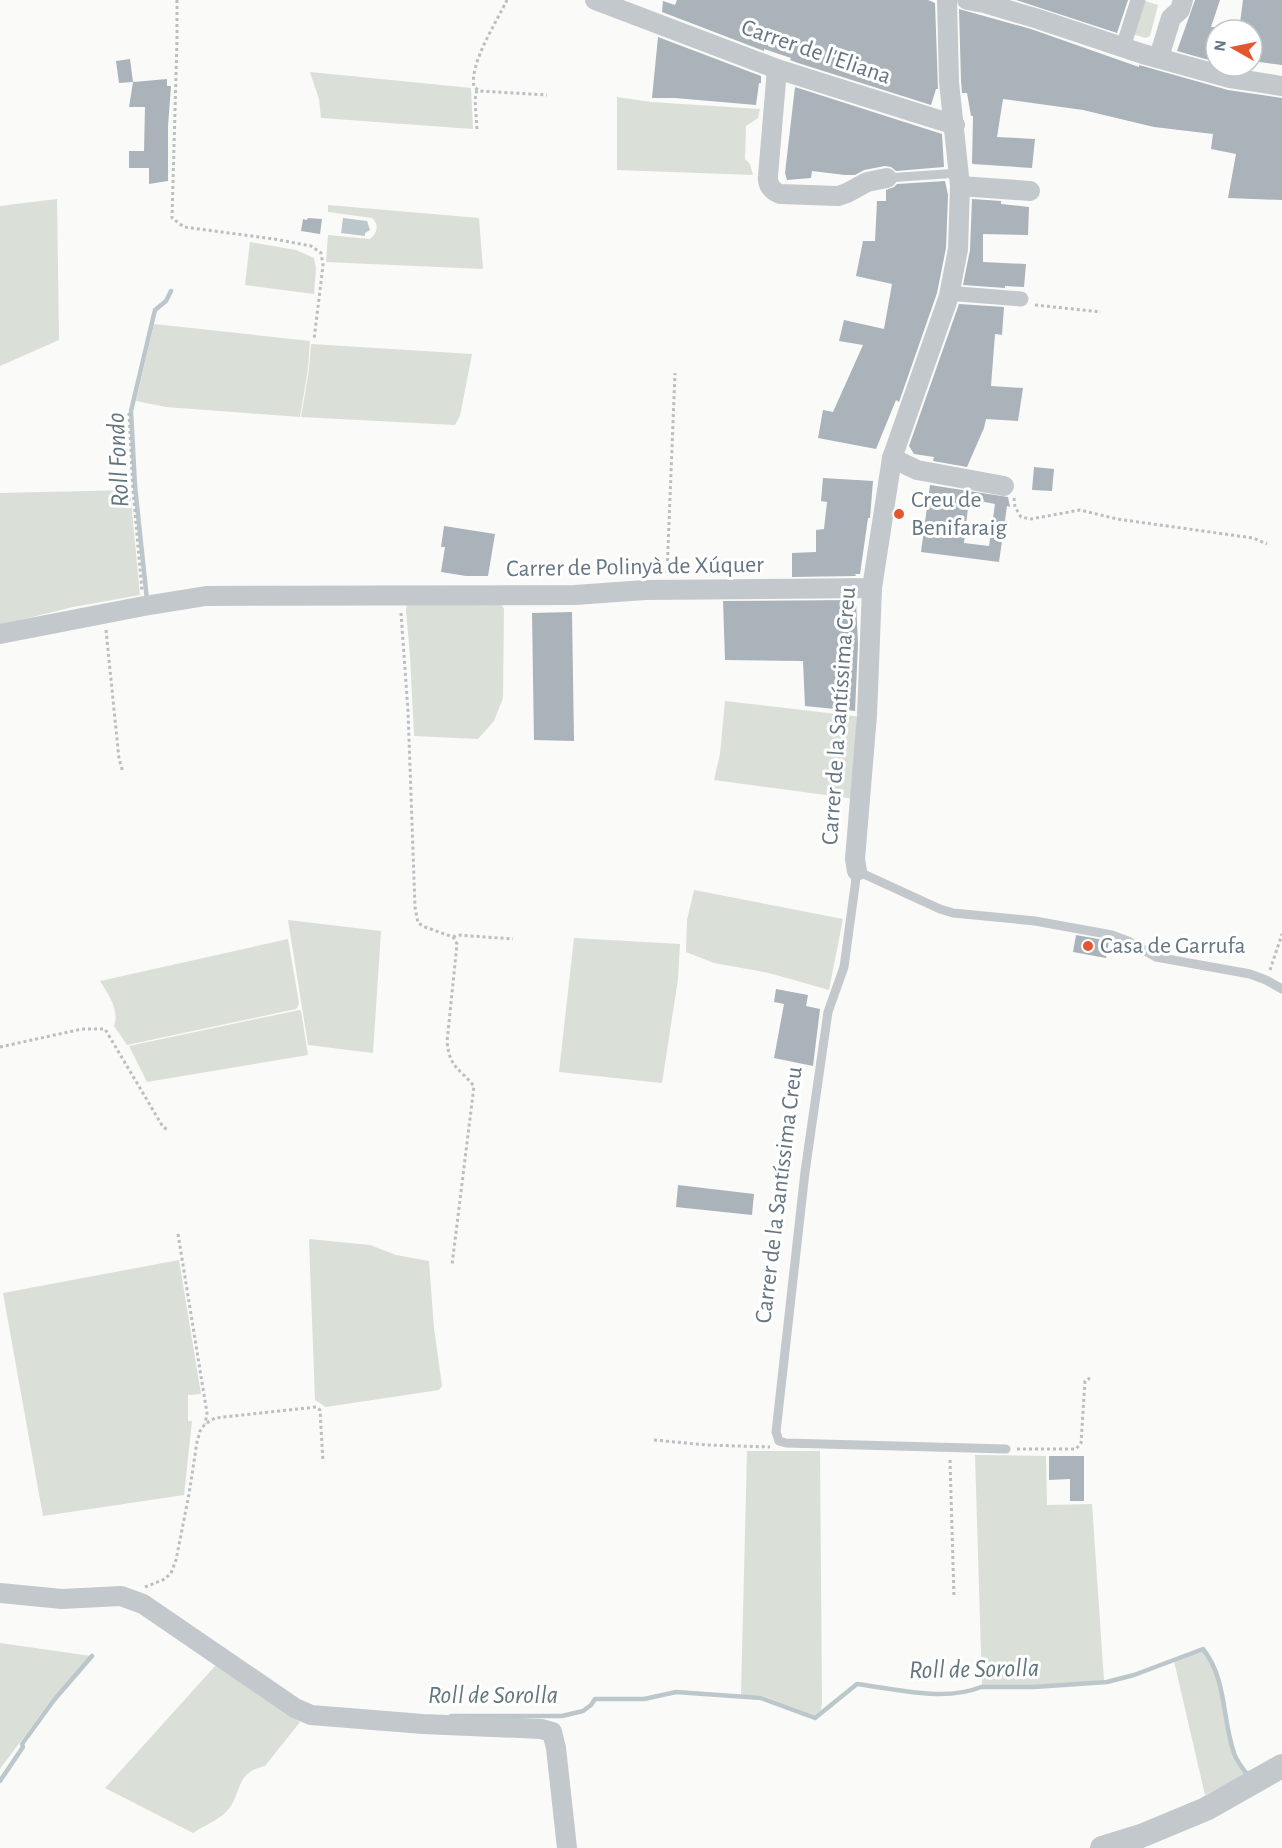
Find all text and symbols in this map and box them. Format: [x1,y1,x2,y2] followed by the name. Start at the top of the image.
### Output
[738,15,894,89] street label: Carrer de l'Eliana
[1204,18,1264,78] north arrow
[1211,39,1229,53] text: N
[103,412,133,508] water label: Roll Fondo
[911,488,1007,540] place label: Creu de Benifaraig
[892,507,906,521] marker: Creu de Benifaraig
[506,553,764,581] street label: Carrer de Polinyà de Xúquer
[818,586,860,846] street label: Carrer de la Santíssima Creu
[1100,934,1246,958] place label: Casa de Garrufa
[1081,939,1095,953] marker: Casa de Garrufa
[751,1065,807,1325] street label: Carrer de la Santíssima Creu
[909,1655,1039,1683] water label: Roll de Sorolla
[428,1682,558,1708] water label: Roll de Sorolla

